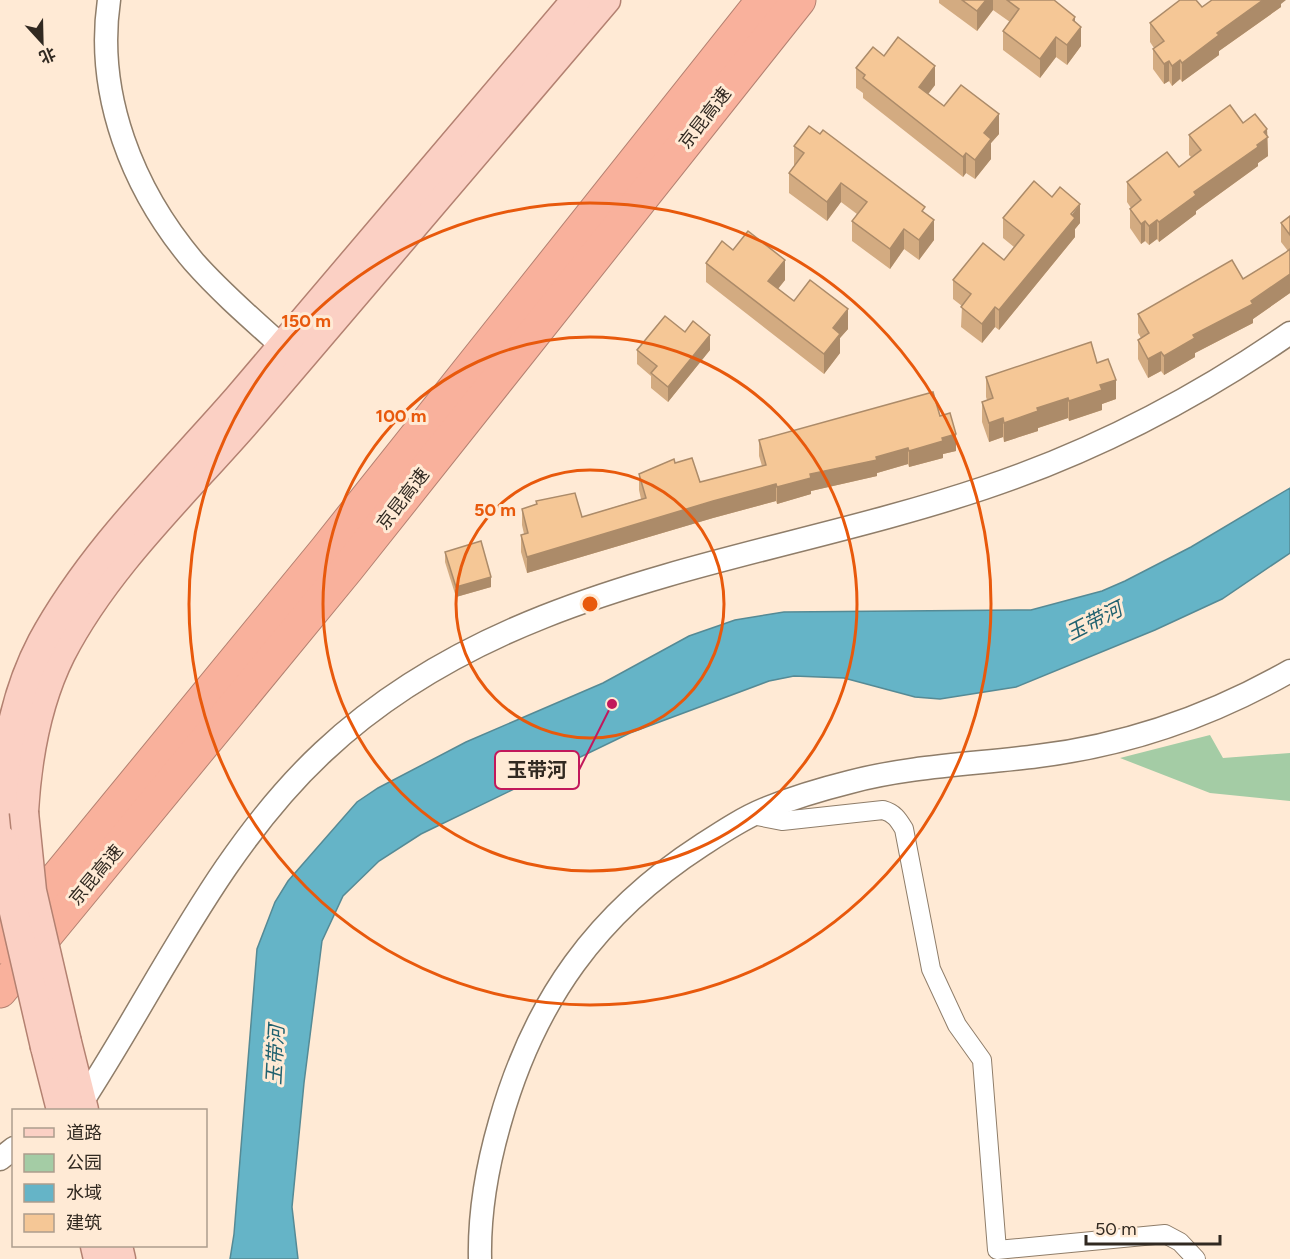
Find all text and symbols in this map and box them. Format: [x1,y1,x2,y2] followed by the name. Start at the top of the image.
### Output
[12,12,72,72] north arrow
[36,44,58,67] text: 北
[674,83,736,153] street label: 京昆高速
[281,310,331,332] text: 150 m
[376,405,426,427] text: 100 m
[372,464,434,534] street label: 京昆高速
[474,499,516,521] text: 50 m
[580,594,600,614] centre of rings
[1062,595,1130,645] water label: 玉带河
[495,751,579,789] callout: 玉带河
[507,758,567,782] text: 玉带河
[64,840,128,910] street label: 京昆高速
[261,1020,289,1086] water label: 玉带河
[12,1109,207,1247] legend
[66,1122,102,1144] text: 道路
[66,1152,102,1174] text: 公园
[66,1182,102,1204] text: 水域
[1086,1208,1220,1246] scale bar
[66,1212,102,1234] text: 建筑
[1095,1218,1137,1240] text: 50 m

